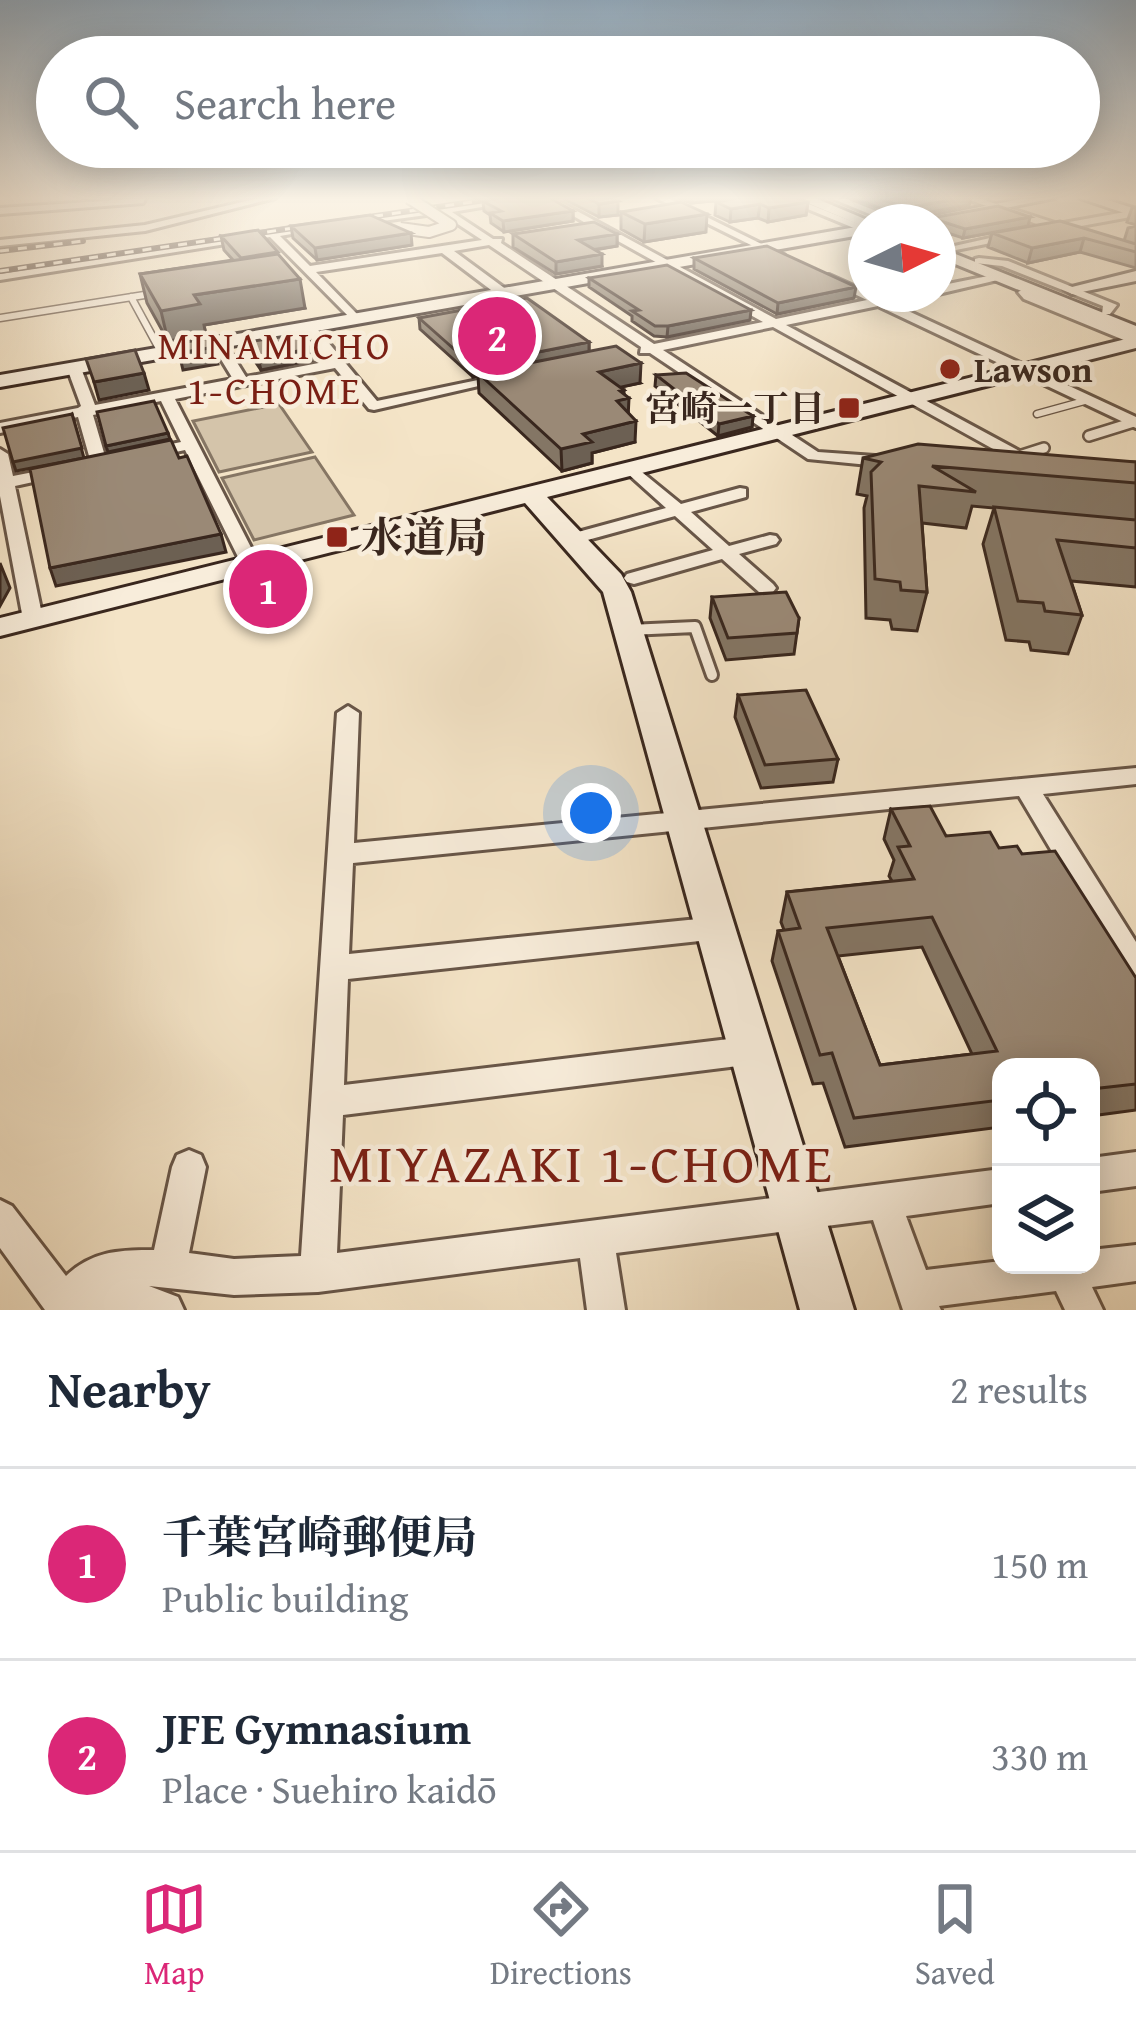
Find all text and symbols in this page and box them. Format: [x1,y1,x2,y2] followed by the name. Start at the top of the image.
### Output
[36,36,1100,168] search box
[78,69,144,135] icon: search
[174,70,396,135] text: Search here
[848,204,956,312] north arrow
[458,291,536,381] pin: 2
[158,316,392,418] district label: MINAMICHO 1-CHOME
[974,342,1092,395] place label: Lawson
[937,356,963,382] marker: Lawson
[645,381,825,434] place label: 宮崎一丁目
[836,395,862,421] marker: 宮崎一丁目
[361,506,487,567] place label: 水道局
[324,524,350,550] marker: 水道局
[229,544,307,634] pin: 1
[561,783,621,843] your location
[992,1058,1100,1274] map controls
[992,1058,1100,1166] button: locate
[329,1123,835,1202] district label: MIYAZAKI 1-CHOME
[992,1166,1100,1274] button: layers
[48,1351,211,1426] text: Nearby
[950,1360,1088,1417] text: 2 results
[162,1504,477,1569] text: 千葉宮崎郵便局
[77,1535,97,1592] text: 1
[991,1535,1088,1592] text: 150 m
[162,1569,408,1626] text: Public building
[162,1695,471,1760] text: JFE Gymnasium
[77,1727,97,1784] text: 2
[991,1727,1088,1784] text: 330 m
[162,1760,497,1817] text: Place · Suehiro kaidō
[141,1876,207,1996] tab: Map
[490,1876,632,1996] tab: Directions
[915,1876,995,1996] tab: Saved

